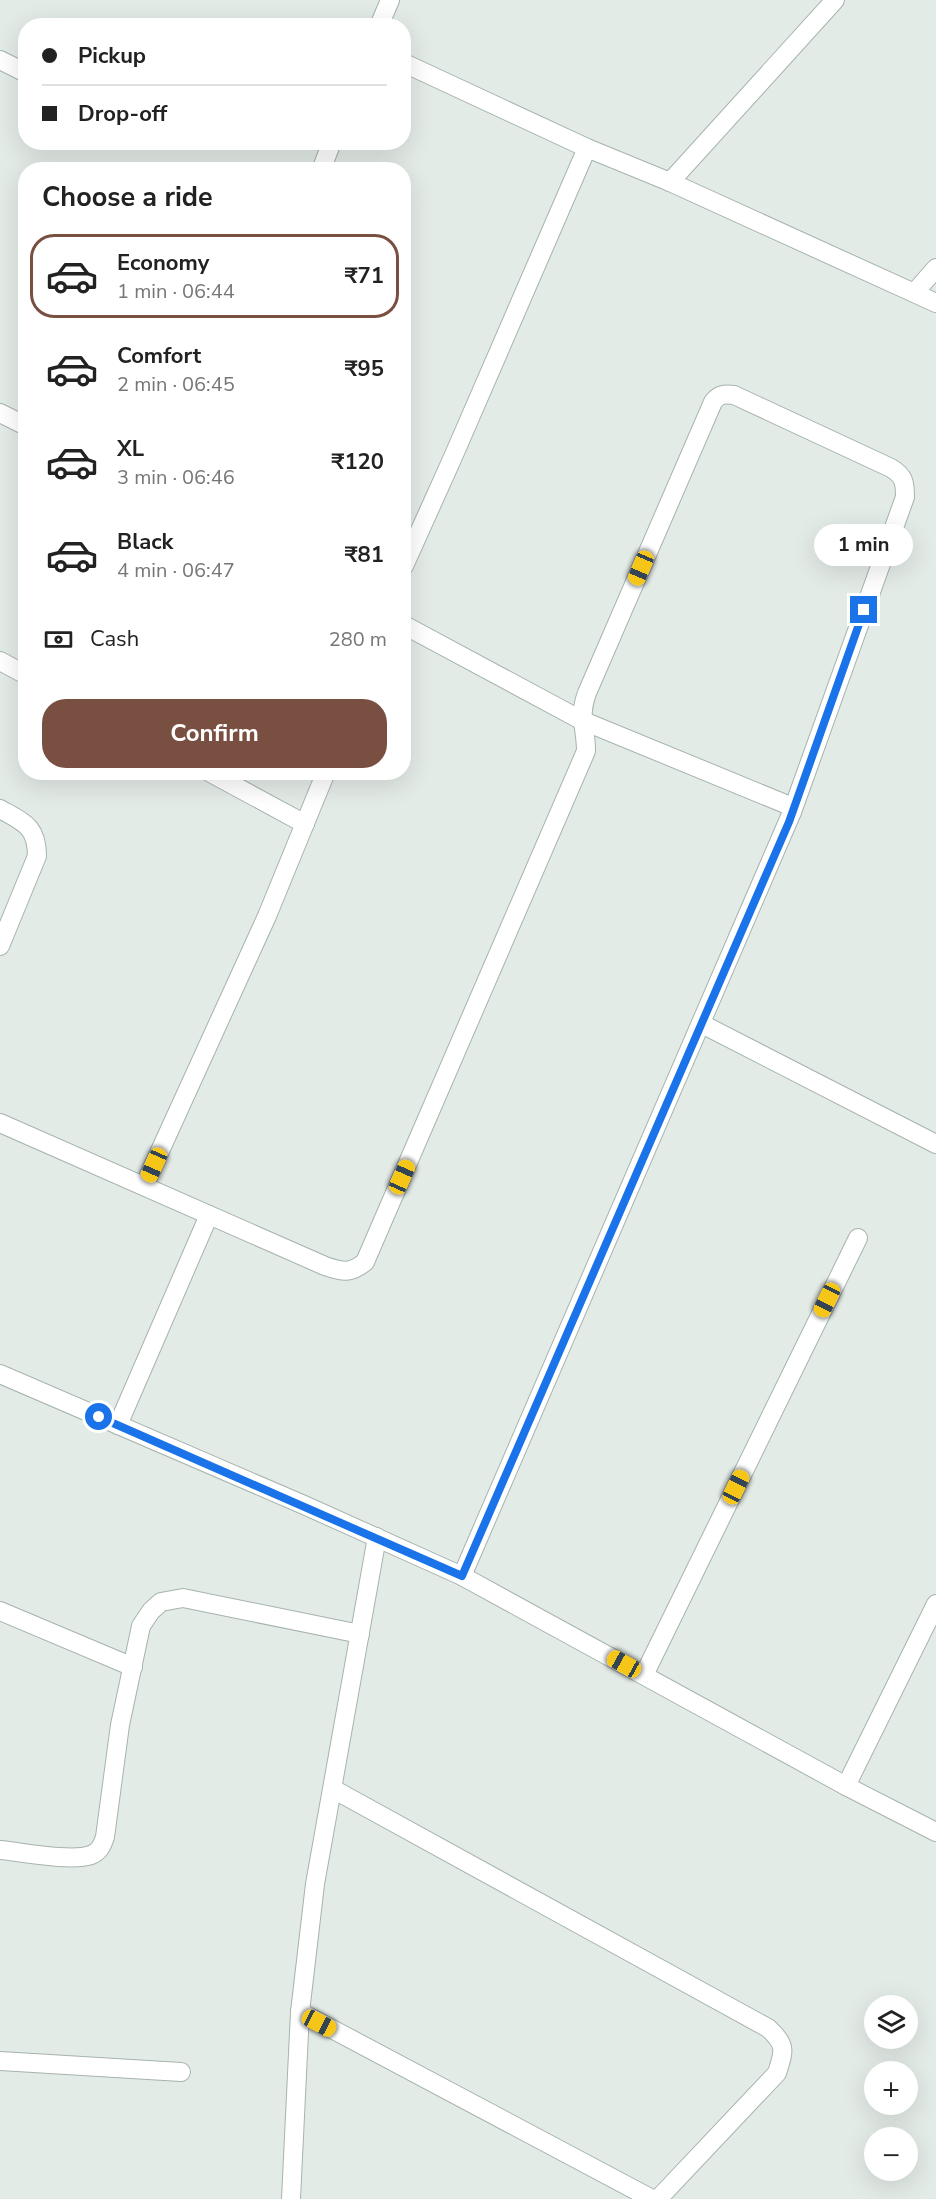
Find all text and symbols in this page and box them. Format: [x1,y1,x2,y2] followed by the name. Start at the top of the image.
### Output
[78,41,146,71] text: Pickup
[78,99,167,129] text: Drop-off
[42,179,213,216] text: Choose a ride
[117,248,209,278] text: Economy
[45,249,99,303] icon: car
[344,261,384,291] text: ₹71
[117,278,235,305] text: 1 min · 06:44
[117,341,201,371] text: Comfort
[45,342,99,396] icon: car
[344,354,384,384] text: ₹95
[117,371,235,398] text: 2 min · 06:45
[117,434,144,464] text: XL
[45,435,99,489] icon: car
[331,447,384,477] text: ₹120
[117,464,235,491] text: 3 min · 06:46
[814,523,914,565] callout: 1 min
[117,527,173,557] text: Black
[45,528,99,582] icon: car
[838,531,889,558] text: 1 min
[344,540,384,570] text: ₹81
[626,548,656,588] car
[117,557,235,584] text: 4 min · 06:47
[850,596,877,623] route end
[42,623,75,656] icon: cash
[90,624,139,654] text: Cash
[329,626,387,653] text: 280 m
[42,699,387,768] button: Confirm
[138,1145,170,1185] car
[386,1157,418,1197] car
[811,1280,843,1320] car
[85,1403,112,1430] route start
[720,1467,752,1507] car
[604,1647,644,1681] car
[864,1995,918,2181] map controls
[864,1995,918,2049] button: layers
[299,2007,339,2039] car
[864,2061,918,2115] button: +
[864,2127,918,2181] button: −

